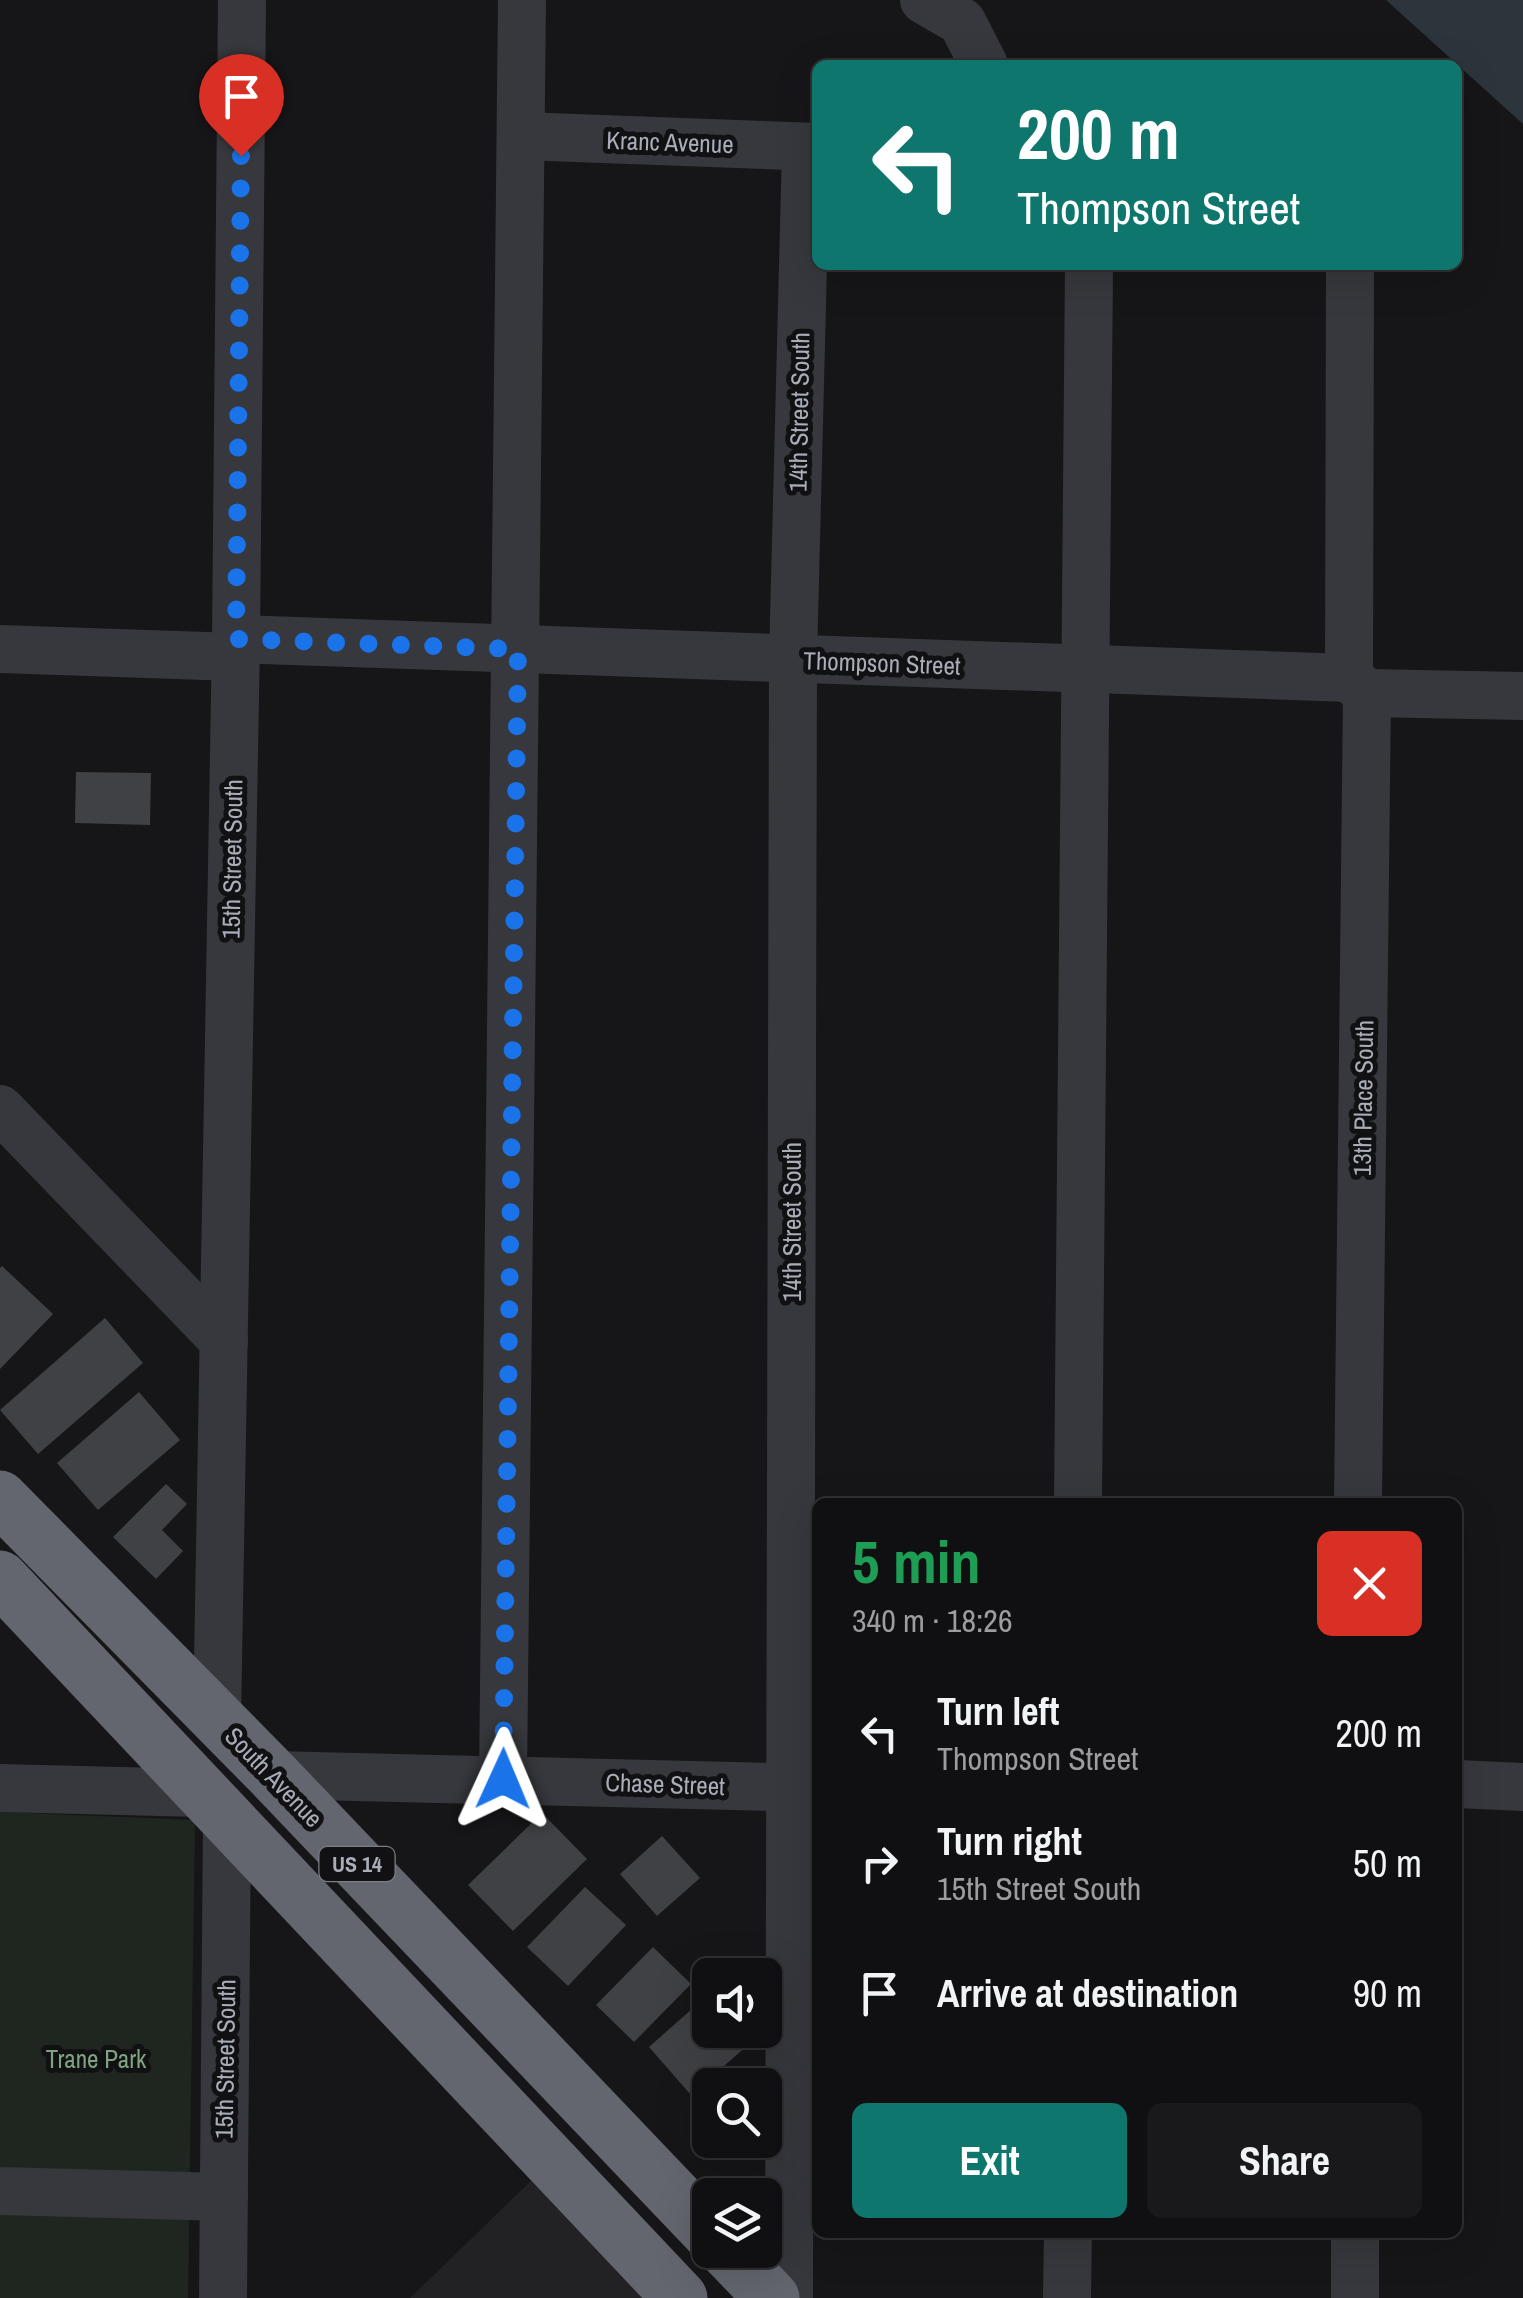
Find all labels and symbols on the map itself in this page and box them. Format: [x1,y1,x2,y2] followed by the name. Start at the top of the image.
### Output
[199,54,284,157] pin
[606,123,734,161] street label: Kranc Avenue
[781,332,817,492] street label: 14th Street South
[803,643,961,683] street label: Thompson Street
[214,779,250,939] street label: 15th Street South
[1345,1020,1381,1176] street label: 13th Place South
[775,1142,809,1302] street label: 14th Street South
[218,1719,330,1835] street label: South Avenue
[451,1727,555,1831] position arrow
[605,1765,726,1803] street label: Chase Street
[320,1847,394,1881] road number: US 14
[207,1979,243,2139] street label: 15th Street South
[46,2042,147,2076] park label: Trane Park

